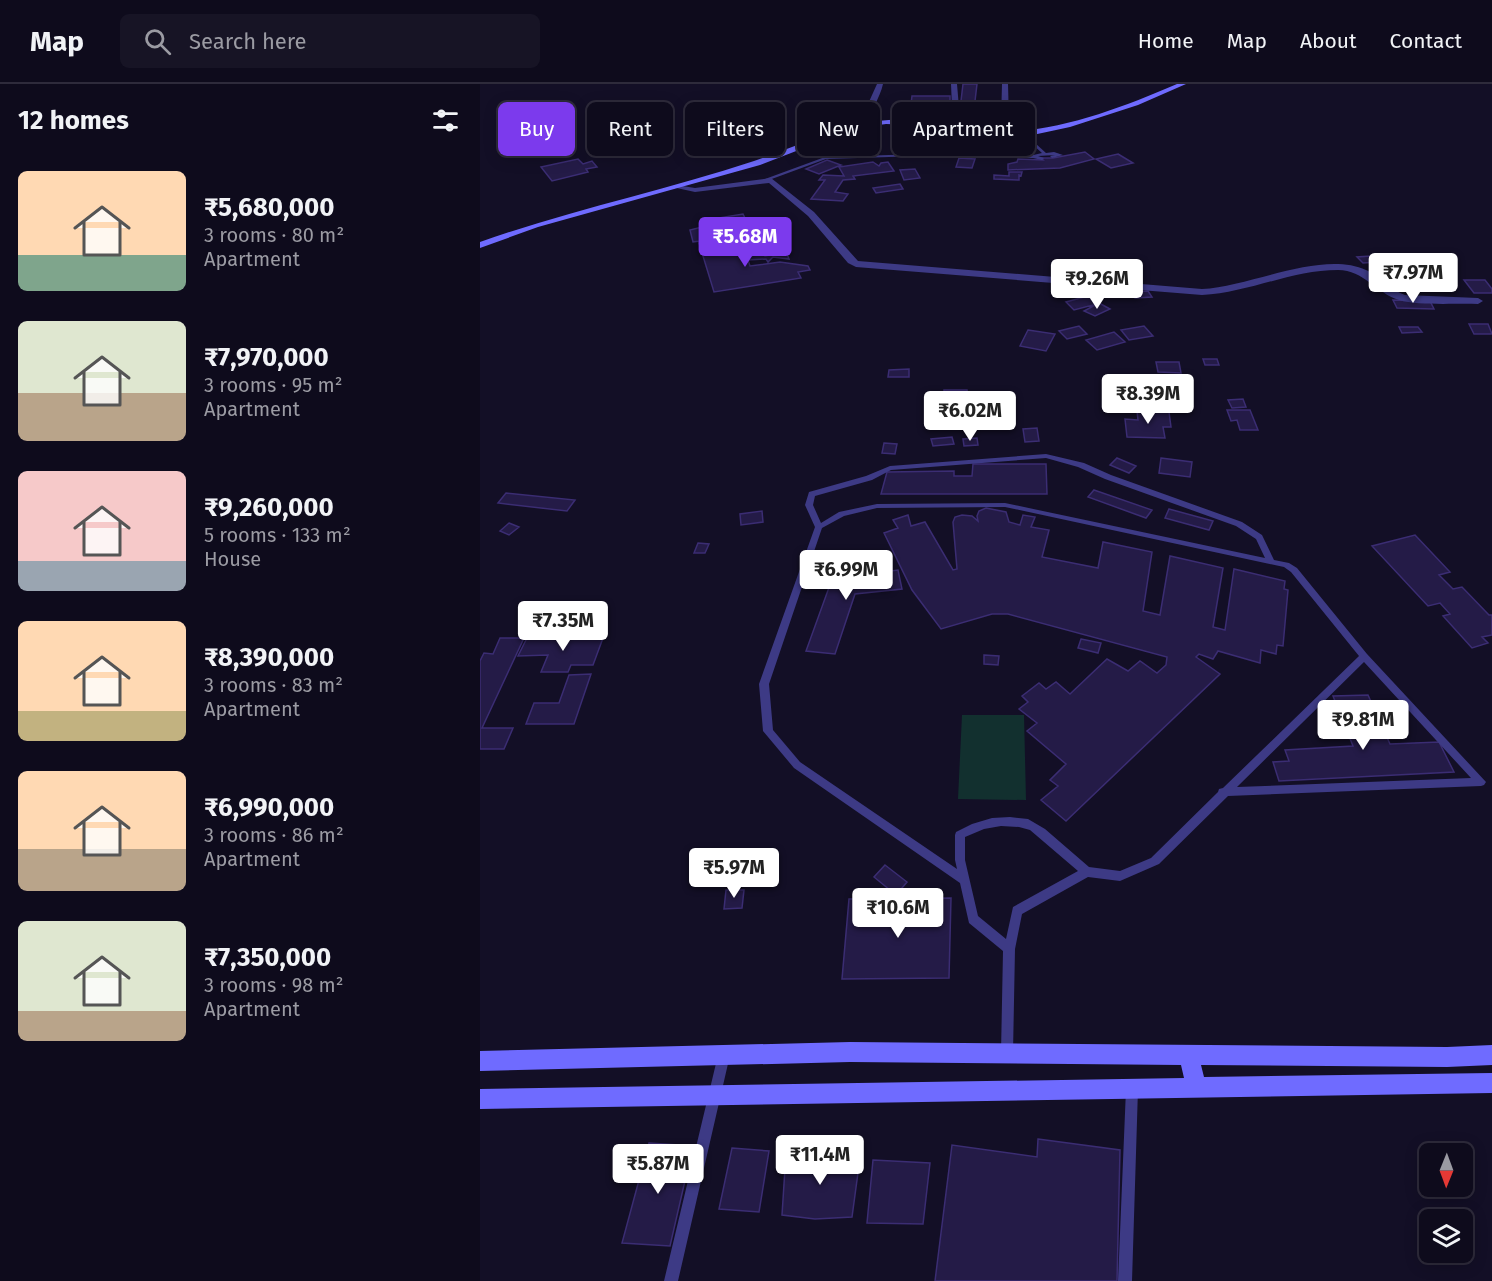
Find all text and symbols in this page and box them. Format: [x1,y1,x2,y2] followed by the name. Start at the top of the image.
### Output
[120,14,540,68] search box
[30,25,84,58] text: Map
[141,25,174,58] icon: search
[189,28,307,55] text: Search here
[1138,28,1194,54] text: Home
[1227,28,1267,54] text: Map
[1300,28,1357,54] text: About
[1390,28,1462,54] text: Contact
[498,102,575,156] chip: Buy
[587,102,673,156] chip: Rent
[685,102,785,156] chip: Filters
[797,102,880,156] chip: New
[892,102,1035,156] chip: Apartment
[429,104,462,137] icon: filters
[18,105,129,136] text: 12 homes
[204,192,335,223] text: ₹5,680,000
[66,195,138,267] icon: home
[696,217,794,268] pin: ₹5.68M
[204,223,344,247] text: 3 rooms · 80 m²
[713,224,777,248] text: ₹5.68M
[204,247,300,271] text: Apartment
[1364,253,1462,304] pin: ₹7.97M
[1048,259,1146,310] pin: ₹9.26M
[1383,260,1443,284] text: ₹7.97M
[1065,266,1129,290] text: ₹9.26M
[204,342,329,373] text: ₹7,970,000
[66,345,138,417] icon: home
[204,373,343,397] text: 3 rooms · 95 m²
[1099,374,1197,425] pin: ₹8.39M
[1116,381,1180,405] text: ₹8.39M
[921,391,1019,442] pin: ₹6.02M
[204,397,300,421] text: Apartment
[938,398,1002,422] text: ₹6.02M
[204,492,334,523] text: ₹9,260,000
[66,495,138,567] icon: home
[204,523,351,547] text: 5 rooms · 133 m²
[204,547,261,571] text: House
[797,550,895,601] pin: ₹6.99M
[814,557,878,581] text: ₹6.99M
[514,601,612,652] pin: ₹7.35M
[532,608,594,632] text: ₹7.35M
[204,642,334,673] text: ₹8,390,000
[66,645,138,717] icon: home
[204,673,343,697] text: 3 rooms · 83 m²
[204,697,300,721] text: Apartment
[1314,700,1412,751] pin: ₹9.81M
[1332,707,1394,731] text: ₹9.81M
[204,792,334,823] text: ₹6,990,000
[66,795,138,867] icon: home
[204,823,344,847] text: 3 rooms · 86 m²
[204,847,300,871] text: Apartment
[685,848,783,899] pin: ₹5.97M
[703,855,765,879] text: ₹5.97M
[849,888,947,939] pin: ₹10.6M
[866,895,930,919] text: ₹10.6M
[204,942,331,973] text: ₹7,350,000
[66,945,138,1017] icon: home
[204,973,344,997] text: 3 rooms · 98 m²
[204,997,300,1021] text: Apartment
[771,1135,869,1186] pin: ₹11.4M
[790,1142,850,1166] text: ₹11.4M
[1419,1143,1473,1197] north arrow
[1419,1143,1473,1263] map controls
[609,1144,707,1195] pin: ₹5.87M
[627,1151,689,1175] text: ₹5.87M
[1419,1209,1473,1263] button: layers

